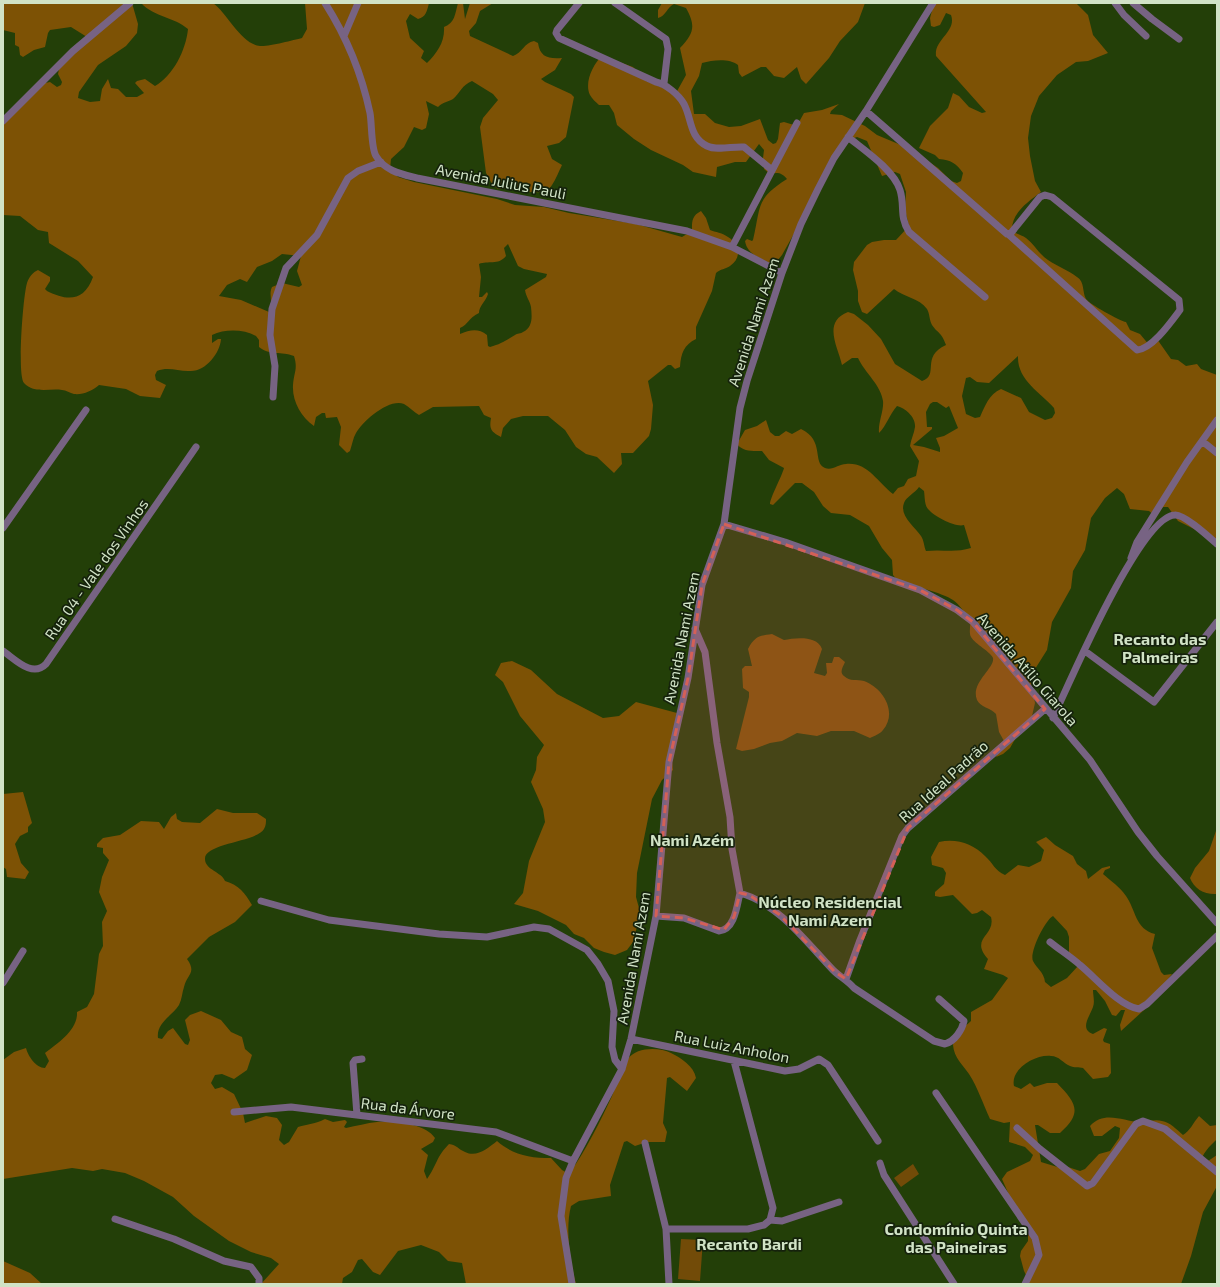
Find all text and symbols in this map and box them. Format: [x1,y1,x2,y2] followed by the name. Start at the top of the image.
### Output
[434,160,568,202] street label: Avenida Julius Pauli
[724,255,782,389] street label: Avenida Nami Azem
[41,495,151,643] street label: Rua 04 - Vale dos Vinhos
[659,570,703,706] street label: Avenida Nami Azem
[974,609,1082,729] street label: Avenida Atílio Giarola
[1114,629,1206,666] district label: Recanto das Palmeiras
[895,736,991,826] street label: Rua Ideal Padrão
[650,830,734,849] district label: Nami Azém
[612,890,654,1026] street label: Avenida Nami Azem
[758,892,903,929] district label: Núcleo Residencial Nami Azem
[673,1026,791,1066] street label: Rua Luiz Anholon
[360,1093,456,1123] street label: Rua da Árvore
[884,1219,1028,1256] district label: Condomínio Quinta das Paineiras
[696,1234,802,1253] district label: Recanto Bardi

